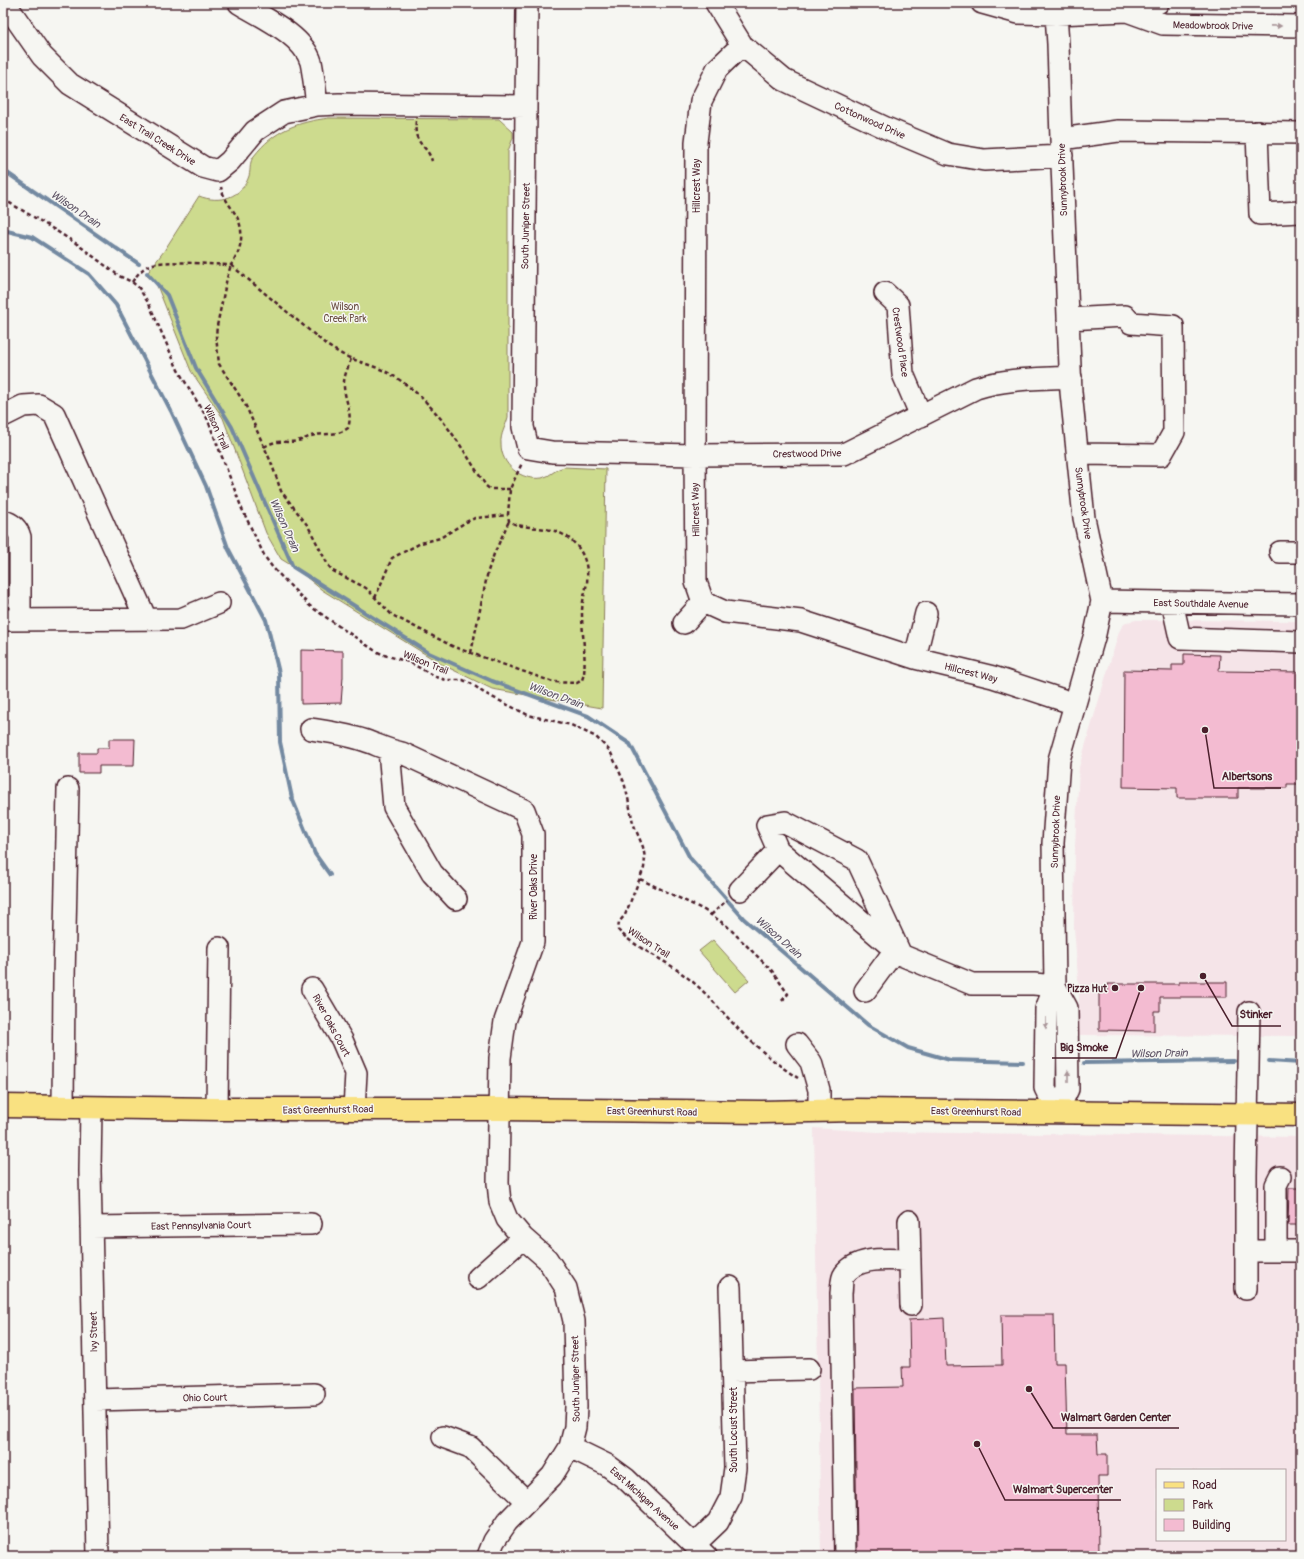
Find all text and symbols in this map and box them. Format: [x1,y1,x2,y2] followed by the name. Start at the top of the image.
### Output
[1173,19,1253,33] street label: Meadowbrook Drive
[1270,22,1282,29] one-way arrow
[832,100,907,142] street label: Cottonwood Drive
[117,112,198,168] street label: East Trail Creek Drive
[1056,143,1070,217] street label: Sunnybrook Drive
[691,158,703,213] street label: Hillcrest Way
[519,182,533,270] street label: South Juniper Street
[48,188,104,231] water label: Wilson Drain
[323,301,367,325] park label: Wilson Creek Park
[889,307,911,378] street label: Crestwood Place
[201,403,231,452] street label: Wilson Trail
[772,447,842,461] street label: Crestwood Drive
[1072,466,1094,540] street label: Sunnybrook Drive
[690,482,702,537] street label: Hillcrest Way
[267,496,302,555] water label: Wilson Drain
[1153,597,1249,611] street label: East Southdale Avenue
[401,648,450,677] street label: Wilson Trail
[943,661,999,686] street label: Hillcrest Way
[527,680,586,712] water label: Wilson Drain
[1214,765,1281,788] callout: Albertsons
[1222,770,1272,783] text: Albertsons
[1049,795,1063,869] street label: Sunnybrook Drive
[528,854,540,920] street label: River Oaks Drive
[753,914,805,962] water label: Wilson Drain
[625,925,672,961] street label: Wilson Trail
[1067,983,1108,995] place label: Pizza Hut
[1110,983,1120,993] marker: Pizza Hut
[310,992,353,1060] street label: River Oaks Court
[1232,1003,1281,1026] callout: Stinker
[1240,1008,1274,1021] text: Stinker
[1043,1017,1049,1030] one-way arrow
[1052,1035,1116,1058] callout: Big Smoke
[1060,1041,1109,1054] text: Big Smoke
[1130,1046,1189,1060] water label: Wilson Drain
[1065,1069,1071,1082] one-way arrow
[283,1103,373,1117] street label: East Greenhurst Road
[607,1105,697,1119] street label: East Greenhurst Road
[931,1105,1021,1119] street label: East Greenhurst Road
[151,1219,252,1233] street label: East Pennsylvania Court
[88,1310,100,1353] street label: Ivy Street
[569,1334,583,1423] street label: South Juniper Street
[728,1386,740,1473] street label: South Locust Street
[183,1392,228,1404] street label: Ohio Court
[1053,1405,1179,1428] callout: Walmart Garden Center
[1061,1411,1172,1424] text: Walmart Garden Center
[607,1464,682,1533] street label: East Michigan Avenue
[1156,1469,1286,1541] legend
[1005,1477,1121,1500] callout: Walmart Supercenter
[1192,1478,1217,1493] text: Road
[1013,1483,1114,1496] text: Walmart Supercenter
[1192,1498,1213,1513] text: Park
[1192,1518,1231,1533] text: Building

